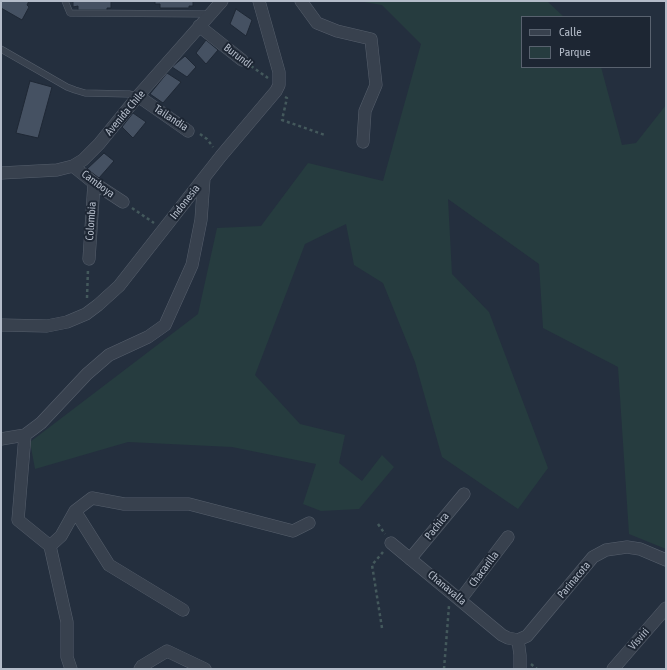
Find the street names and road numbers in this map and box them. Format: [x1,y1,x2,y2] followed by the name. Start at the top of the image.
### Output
[221,41,255,71] street label: Burundí
[102,88,148,138] street label: Avenida Chile
[152,102,190,134] street label: Tailandia
[79,167,117,201] street label: Camboya
[167,182,203,222] street label: Indonesia
[83,201,99,241] street label: Colombia
[422,510,452,542] street label: Pachica
[466,549,502,589] street label: Chacarilla
[555,559,593,601] street label: Parinacota
[425,568,469,608] street label: Chanavalla
[626,625,652,653] street label: Visviri

